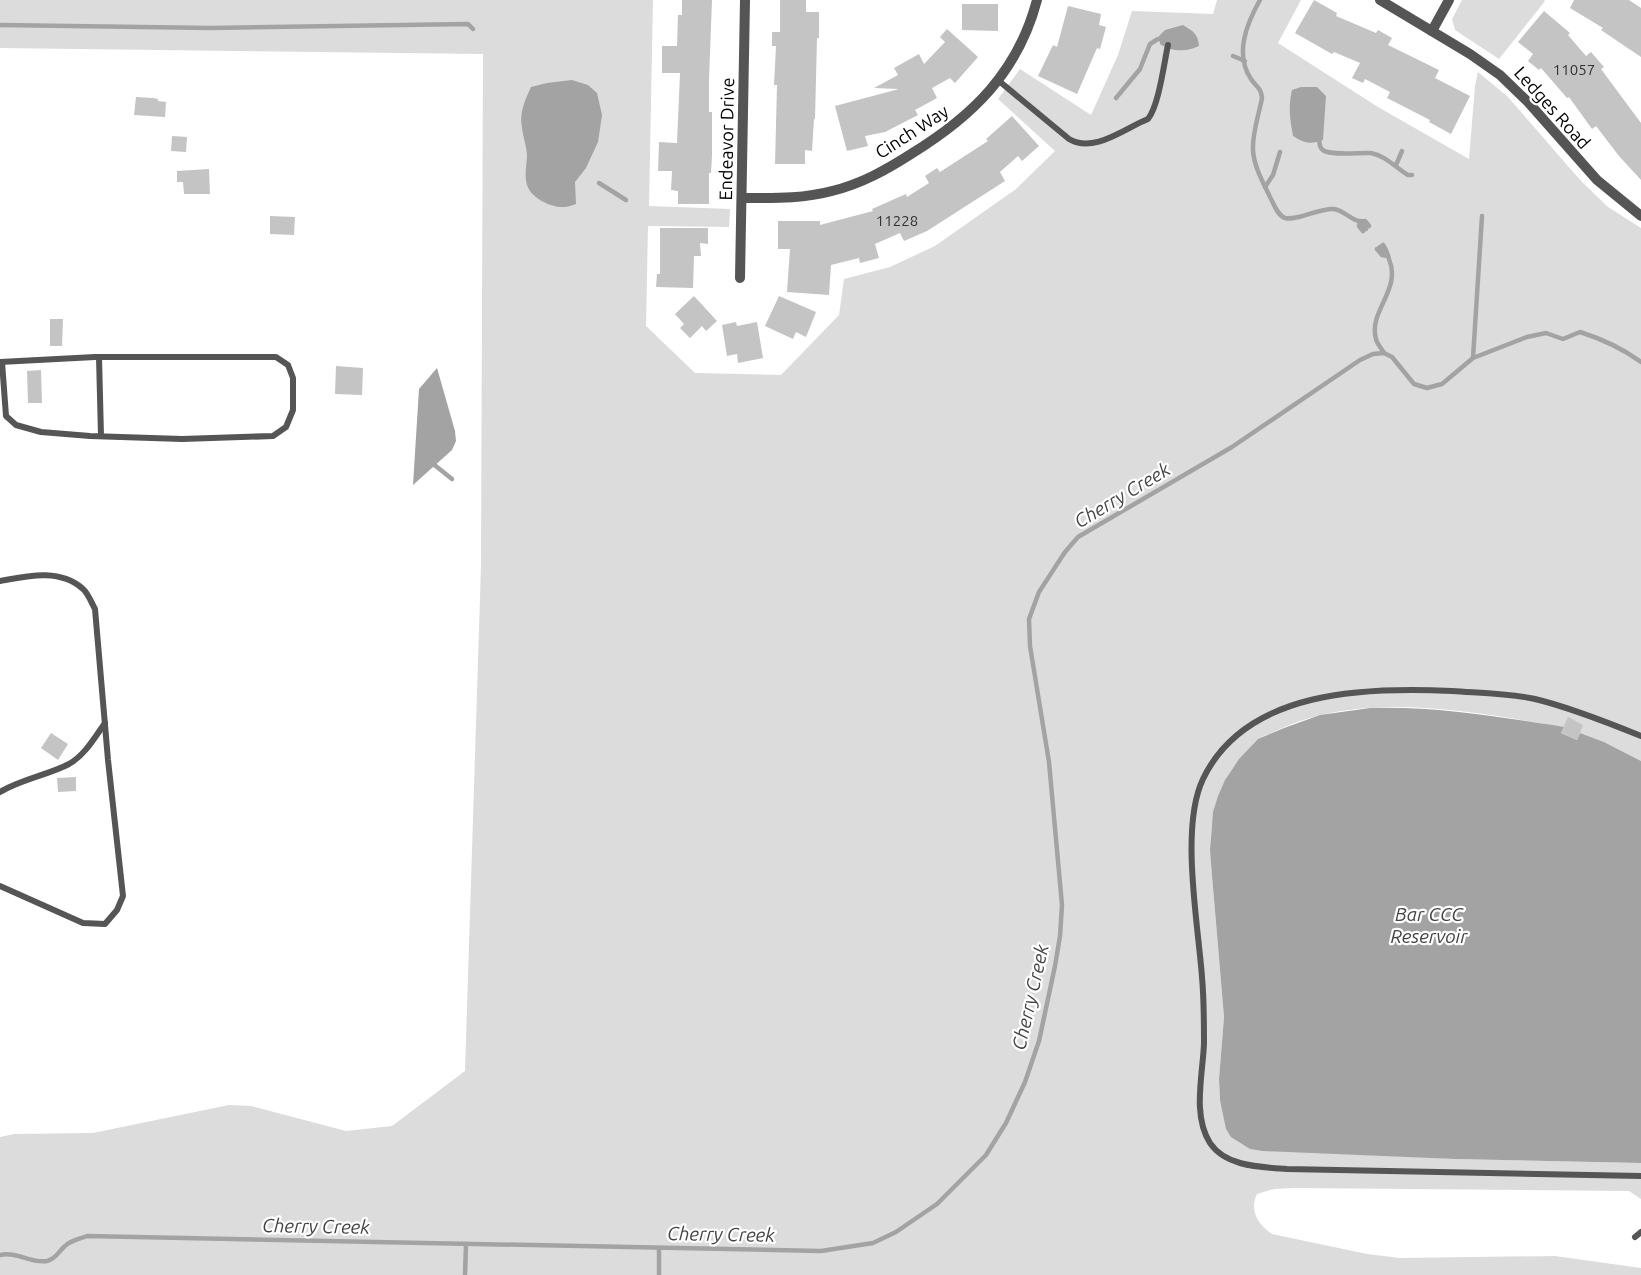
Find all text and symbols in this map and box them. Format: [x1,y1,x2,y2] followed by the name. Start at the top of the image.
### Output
[1553,61,1595,78] house number: 11057
[1511,62,1595,152] street label: Ledges Road
[715,77,737,201] street label: Endeavor Drive
[871,100,952,162] street label: Cinch Way
[876,212,918,229] house number: 11228
[1070,458,1174,532] water label: Cherry Creek
[1390,903,1468,947] water label: Bar CCC Reservoir
[1007,942,1053,1052] water label: Cherry Creek
[262,1214,370,1238] water label: Cherry Creek
[667,1222,775,1246] water label: Cherry Creek

